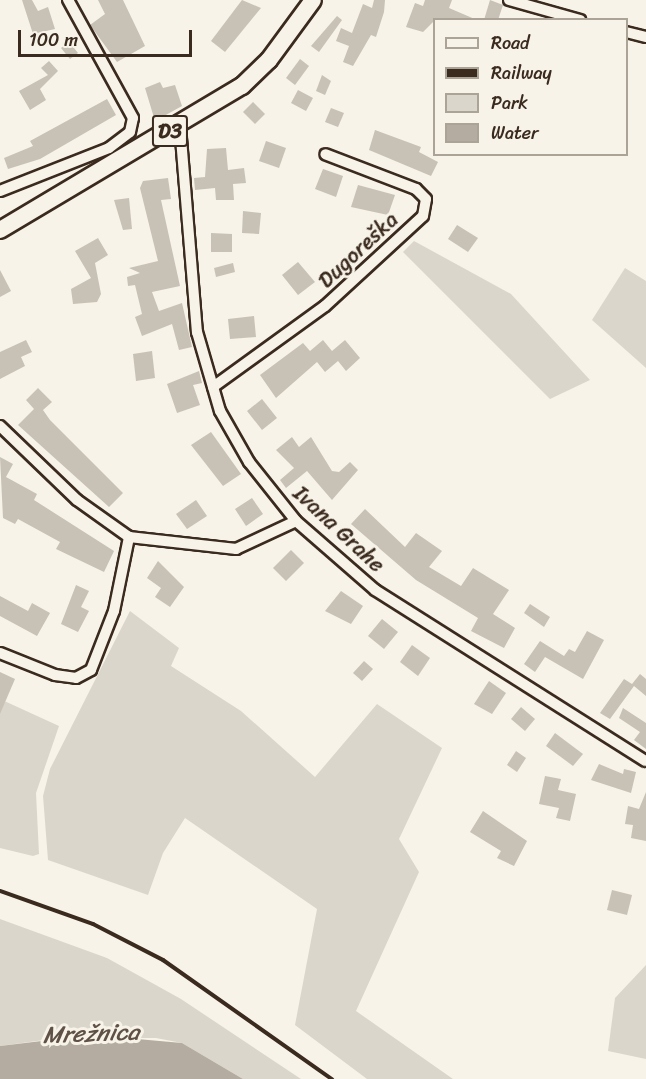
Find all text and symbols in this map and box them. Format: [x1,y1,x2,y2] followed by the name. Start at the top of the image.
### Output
[21,18,195,56] scale bar
[433,18,628,156] legend
[29,24,78,56] text: 100 m
[491,27,530,59] text: Road
[491,57,552,89] text: Railway
[491,87,528,119] text: Park
[150,113,190,149] road number: D3
[491,117,538,149] text: Water
[313,206,403,294] street label: Dugoreška
[288,480,390,578] street label: Ivana Grahe
[42,1018,140,1050] water label: Mrežnica

